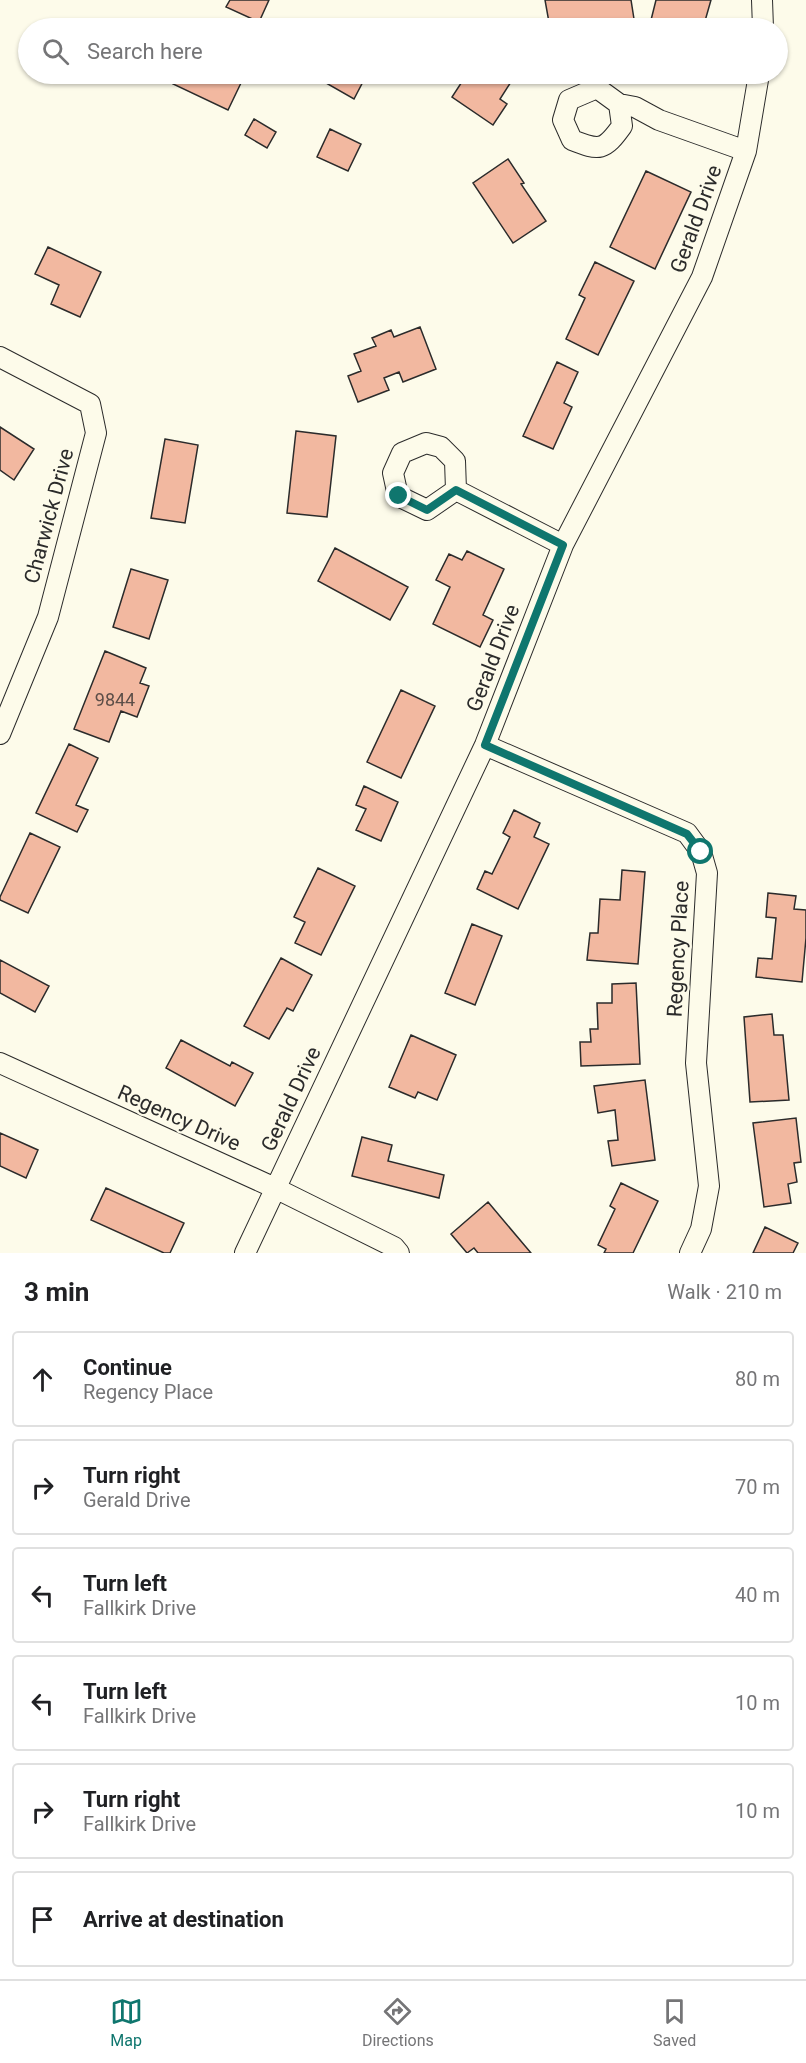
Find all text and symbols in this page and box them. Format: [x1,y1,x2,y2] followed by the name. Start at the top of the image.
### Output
[18,18,788,84] search box
[39,35,72,68] icon: search
[87,39,203,64] text: Search here
[665,162,727,276] street label: Gerald Drive
[19,446,79,586] street label: Charwick Drive
[385,482,411,508] route end
[462,601,524,715] street label: Gerald Drive
[95,689,135,710] house number: 9844
[687,838,713,864] route start
[662,880,694,1018] street label: Regency Place
[256,1043,326,1155] street label: Gerald Drive
[114,1080,244,1156] street label: Regency Drive
[24,1277,89,1307] text: 3 min
[667,1280,782,1304] text: Walk · 210 m
[83,1355,172,1380] text: Continue
[26,1363,59,1396] icon: ahead
[735,1367,780,1391] text: 80 m
[83,1380,213,1404] text: Regency Place
[83,1463,180,1488] text: Turn right
[26,1471,59,1504] icon: right
[735,1475,780,1499] text: 70 m
[83,1488,191,1512] text: Gerald Drive
[83,1571,167,1596] text: Turn left
[26,1579,59,1612] icon: left
[735,1583,780,1607] text: 40 m
[83,1596,196,1620] text: Fallkirk Drive
[83,1679,167,1704] text: Turn left
[26,1687,59,1720] icon: left
[735,1691,780,1715] text: 10 m
[83,1704,196,1728] text: Fallkirk Drive
[83,1787,180,1812] text: Turn right
[26,1795,59,1828] icon: right
[735,1799,780,1823] text: 10 m
[83,1812,196,1836] text: Fallkirk Drive
[26,1903,59,1936] icon: arrive
[83,1907,284,1932] text: Arrive at destination
[110,1995,143,2050] tab: Map
[362,1995,434,2050] tab: Directions
[653,1995,696,2050] tab: Saved

